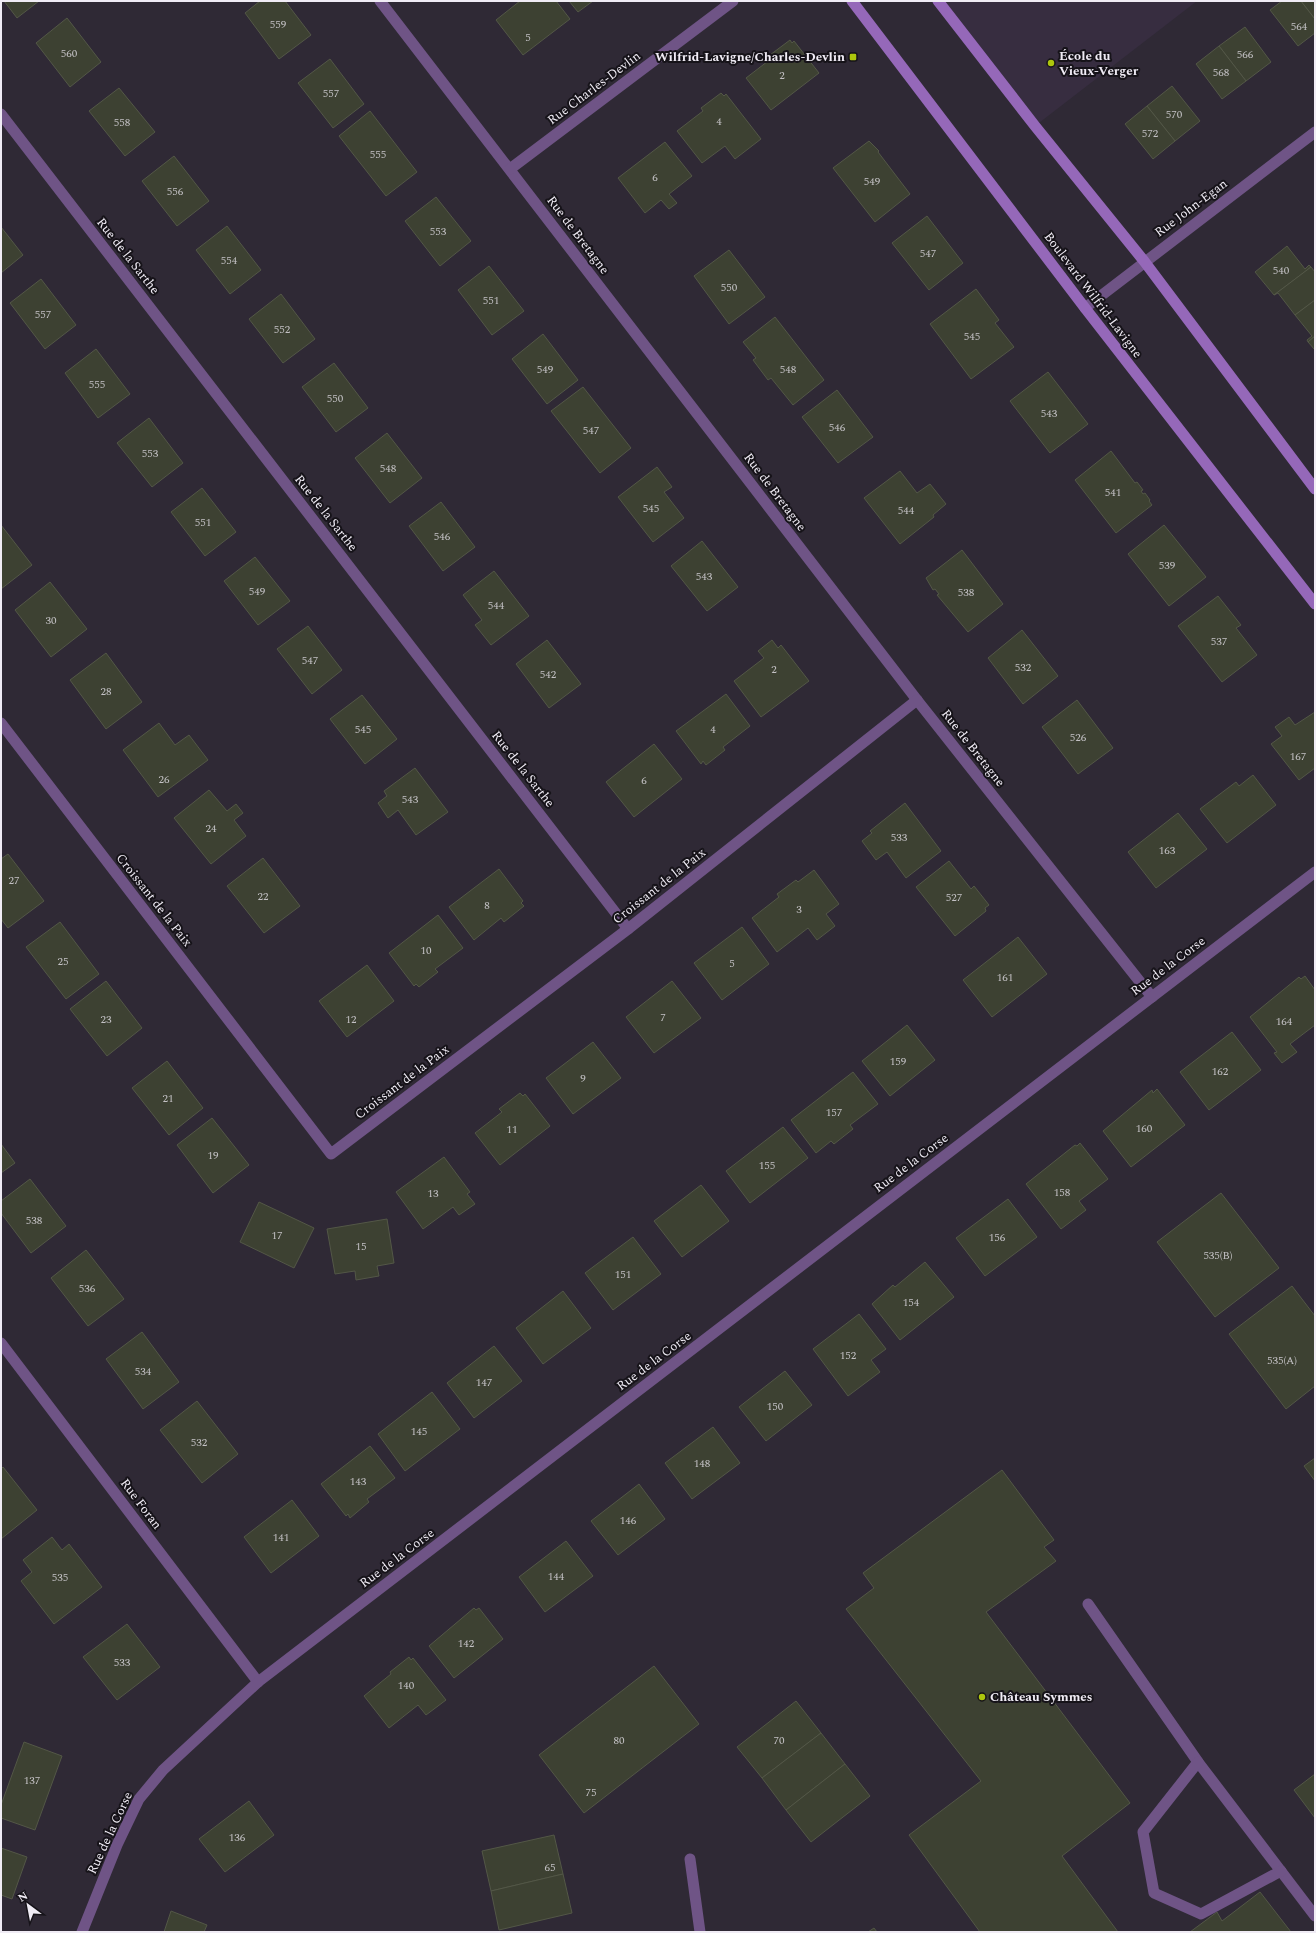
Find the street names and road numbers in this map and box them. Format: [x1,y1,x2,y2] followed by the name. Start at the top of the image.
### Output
[543,46,645,130] street label: Rue Charles-Devlin
[1150,174,1232,242] street label: Rue John-Egan
[542,191,614,279] street label: Rue de Bretagne
[92,213,164,299] street label: Rue de la Sarthe
[1039,228,1147,362] street label: Boulevard Wilfrid-Lavigne
[739,448,811,536] street label: Rue de Bretagne
[290,470,362,556] street label: Rue de la Sarthe
[936,705,1010,791] street label: Rue de Bretagne
[487,726,559,812] street label: Rue de la Sarthe
[608,843,710,929] street label: Croissant de la Paix
[111,849,197,951] street label: Croissant de la Paix
[1126,931,1210,1001] street label: Rue de la Corse
[351,1039,454,1124] street label: Croissant de la Paix
[869,1128,953,1198] street label: Rue de la Corse
[612,1326,696,1396] street label: Rue de la Corse
[115,1474,167,1534] street label: Rue Foran
[355,1523,439,1593] street label: Rue de la Corse
[82,1788,138,1878] street label: Rue de la Corse

